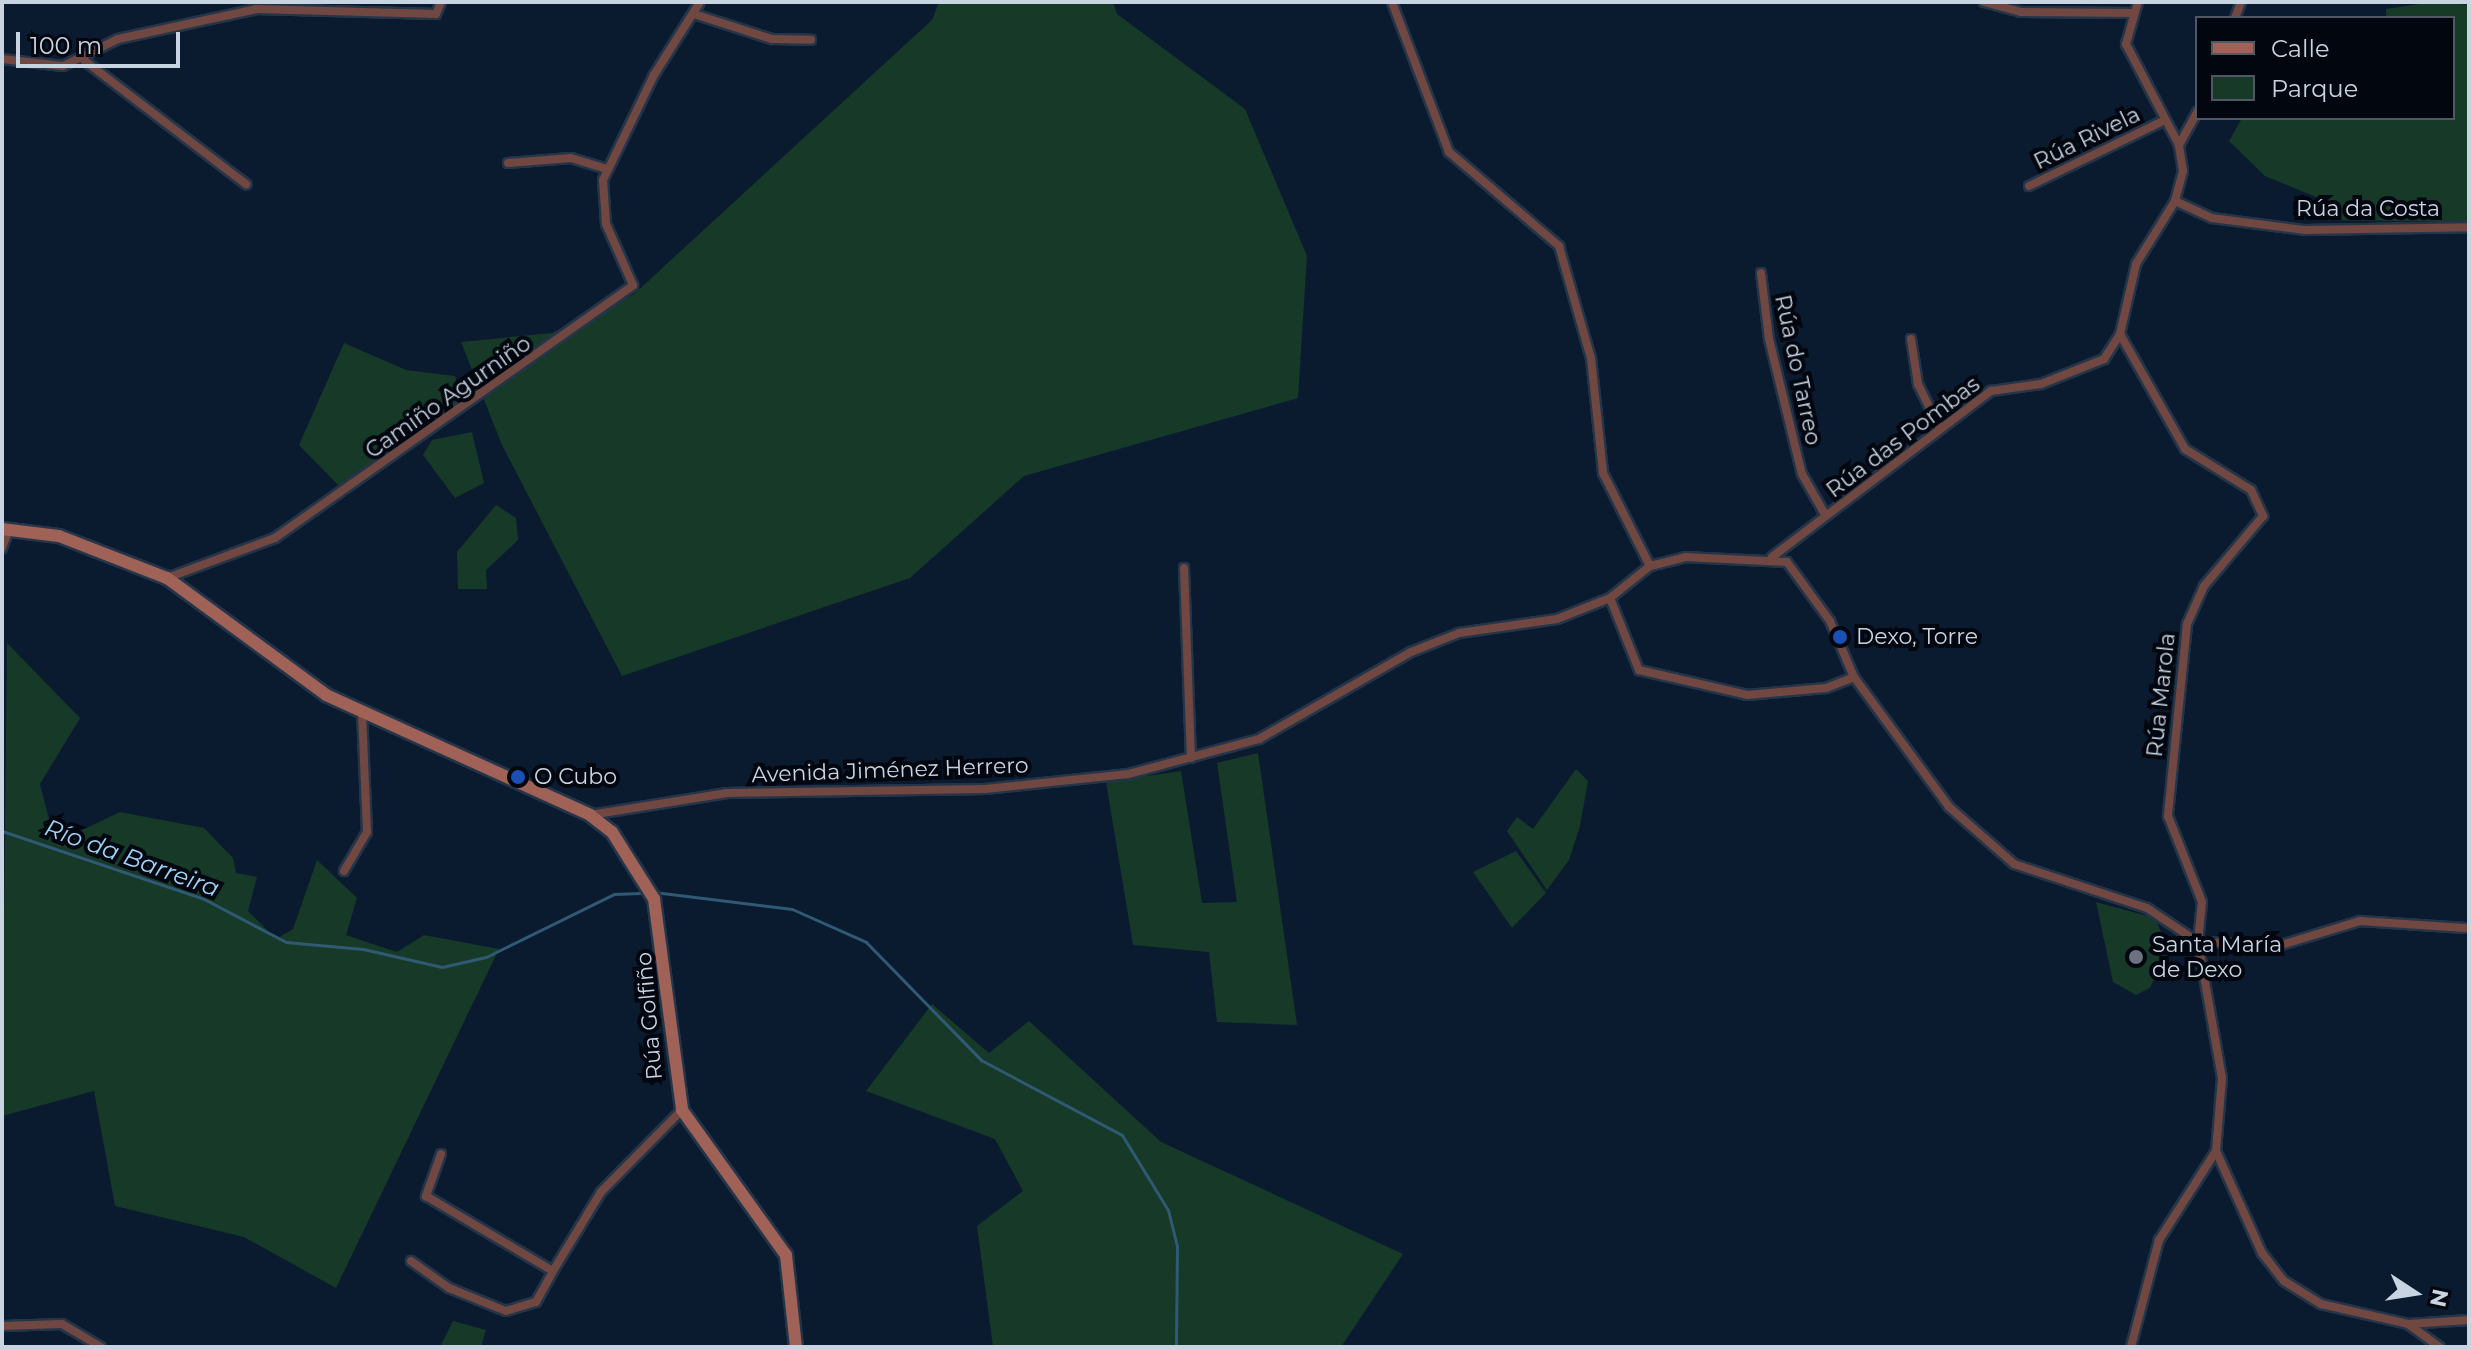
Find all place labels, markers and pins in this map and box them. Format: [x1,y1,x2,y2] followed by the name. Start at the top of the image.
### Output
[1856,624,1978,650] place label: Dexo, Torre
[1831,628,1849,646] marker: Dexo, Torre
[534,764,617,790] place label: O Cubo
[509,768,527,786] marker: O Cubo
[2152,931,2282,982] place label: Santa María de Dexo
[2127,948,2145,966] marker: Santa María de Dexo

